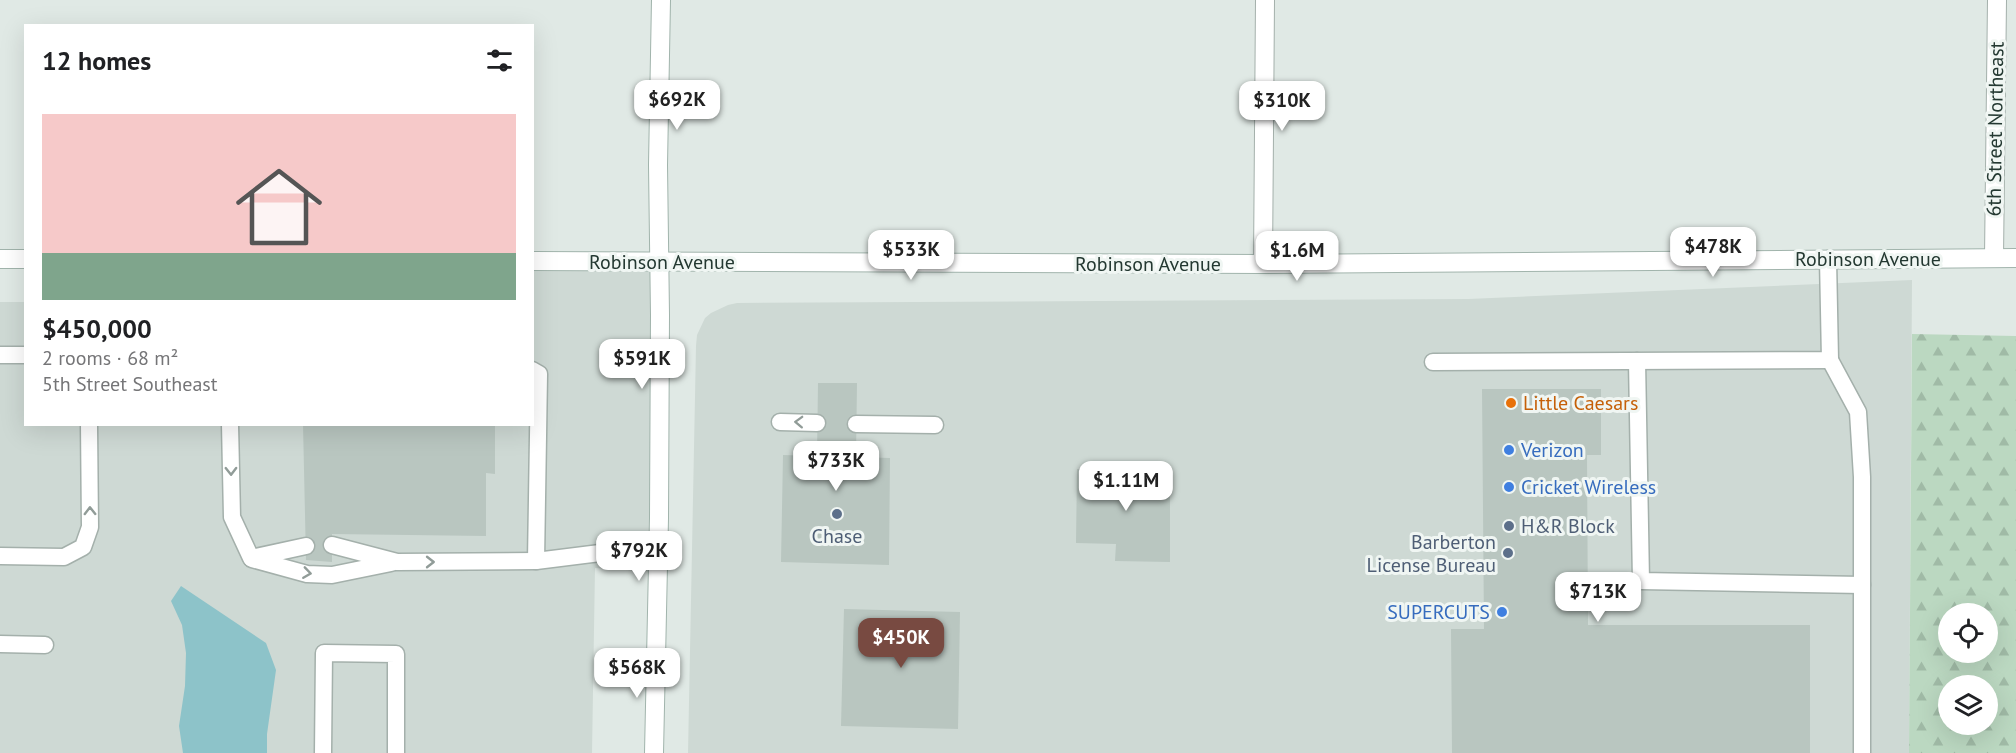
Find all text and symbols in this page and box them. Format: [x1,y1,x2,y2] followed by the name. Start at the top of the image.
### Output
[1980,41,2010,217] street label: 6th Street Northeast
[42,44,151,77] text: 12 homes
[483,44,516,77] icon: filters
[635,80,719,131] pin: $692K
[1240,81,1324,132] pin: $310K
[648,86,706,112] text: $692K
[1253,87,1311,113] text: $310K
[225,153,333,261] icon: home
[1671,227,1755,278] pin: $478K
[869,230,953,281] pin: $533K
[1255,231,1339,282] pin: $1.6M
[1684,233,1742,259] text: $478K
[882,236,940,262] text: $533K
[1270,237,1324,263] text: $1.6M
[1795,246,1941,272] street label: Robinson Avenue
[589,249,735,275] street label: Robinson Avenue
[1075,251,1221,277] street label: Robinson Avenue
[42,312,152,345] text: $450,000
[600,339,684,390] pin: $591K
[42,345,178,371] text: 2 rooms · 68 m²
[613,345,671,371] text: $591K
[42,371,218,397] text: 5th Street Southeast
[1523,390,1638,416] place label: Little Caesars
[1504,396,1518,410] marker: Little Caesars
[794,416,803,429] one-way arrow
[1520,437,1584,463] place label: Verizon
[794,441,878,492] pin: $733K
[1502,443,1516,457] marker: Verizon
[807,447,865,473] text: $733K
[1077,461,1175,512] pin: $1.11M
[225,466,237,475] one-way arrow
[1093,467,1159,493] text: $1.11M
[1521,474,1656,500] place label: Cricket Wireless
[1502,480,1516,494] marker: Cricket Wireless
[84,507,96,516] one-way arrow
[830,507,844,521] marker: Chase
[1521,513,1615,539] place label: H&R Block
[1502,519,1516,533] marker: H&R Block
[812,523,862,549] place label: Chase
[1367,529,1496,578] place label: Barberton License Bureau
[597,531,681,582] pin: $792K
[610,537,668,563] text: $792K
[1501,546,1515,560] marker: Barberton License Bureau
[426,556,435,568] one-way arrow
[303,567,312,579] one-way arrow
[1556,572,1640,623] pin: $713K
[1569,578,1627,604] text: $713K
[1387,599,1490,625] place label: SUPERCUTS
[1938,603,1998,735] map controls
[1938,603,1998,663] button: locate
[1495,605,1509,619] marker: SUPERCUTS
[859,618,943,669] pin: $450K
[872,624,930,650] text: $450K
[595,648,679,699] pin: $568K
[608,654,666,680] text: $568K
[1938,675,1998,735] button: layers

